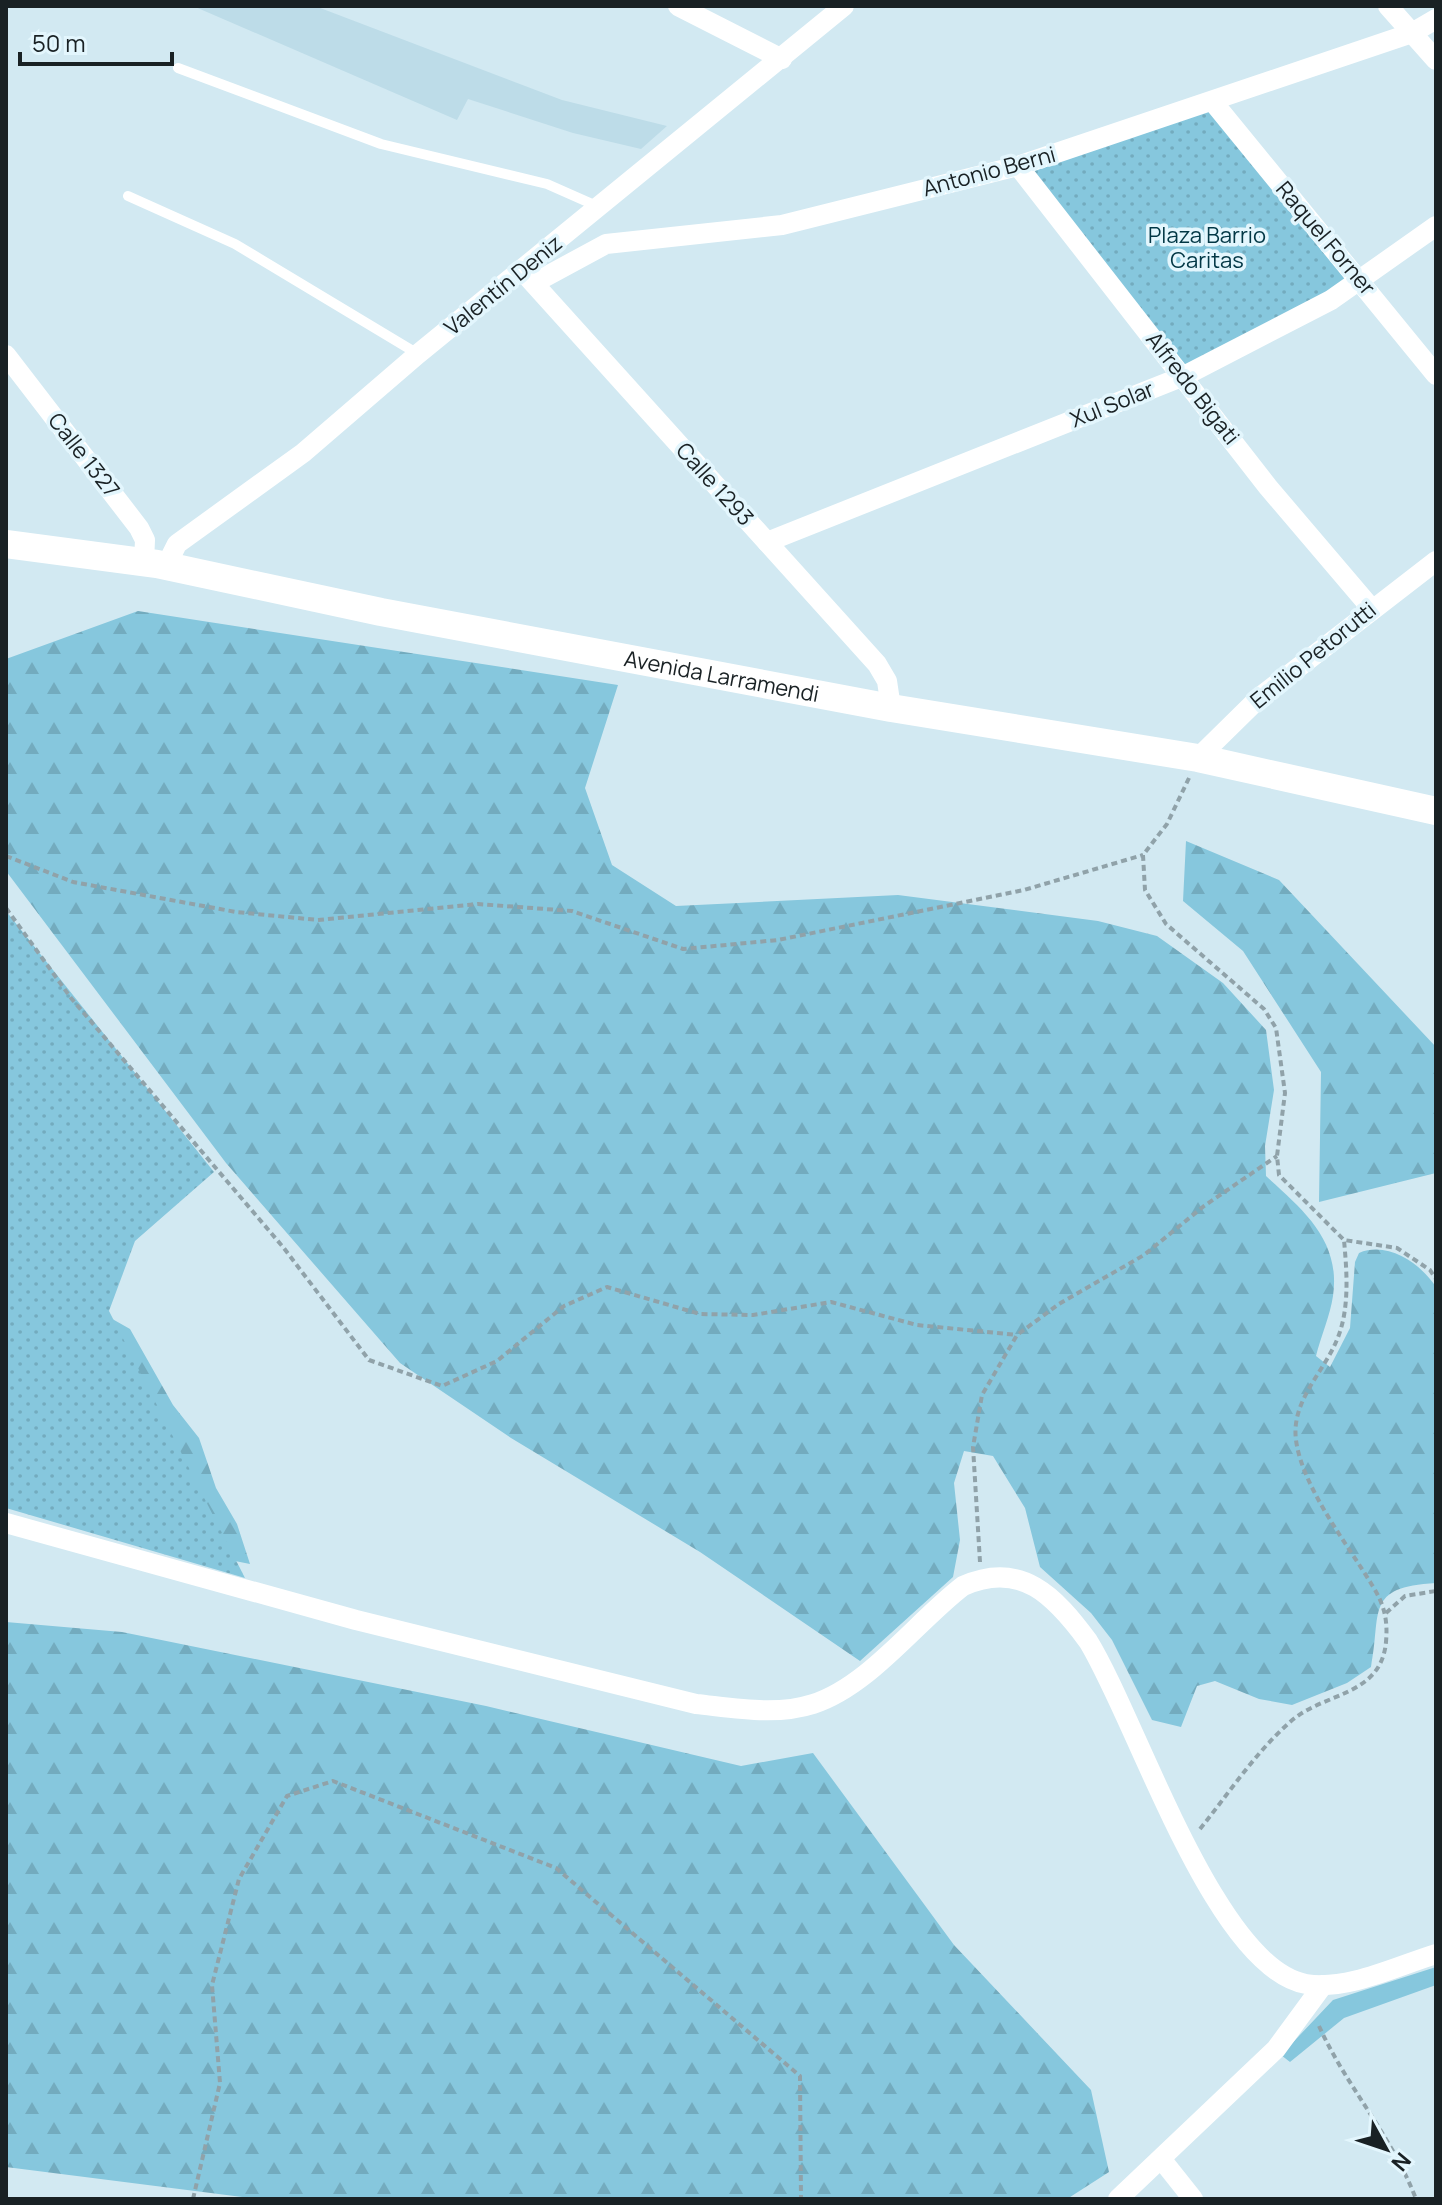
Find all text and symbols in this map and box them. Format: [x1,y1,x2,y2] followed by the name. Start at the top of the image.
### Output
[20,16,172,66] scale bar
[32,26,86,59] text: 50 m
[919,139,1059,203] street label: Antonio Berni
[1269,175,1383,301] street label: Raquel Forner
[1148,220,1266,275] park label: Plaza Barrio Caritas
[438,228,568,342] street label: Valentín Deniz
[1139,325,1247,451] street label: Alfredo Bigati
[1066,374,1158,434] street label: Xul Solar
[41,406,127,504] street label: Calle 1327
[670,436,760,532] street label: Calle 1293
[1244,595,1382,715] street label: Emilio Petorutti
[622,643,822,709] street label: Avenida Larramendi
[1346,2109,1426,2189] north arrow
[1385,2146,1418,2178] text: N

